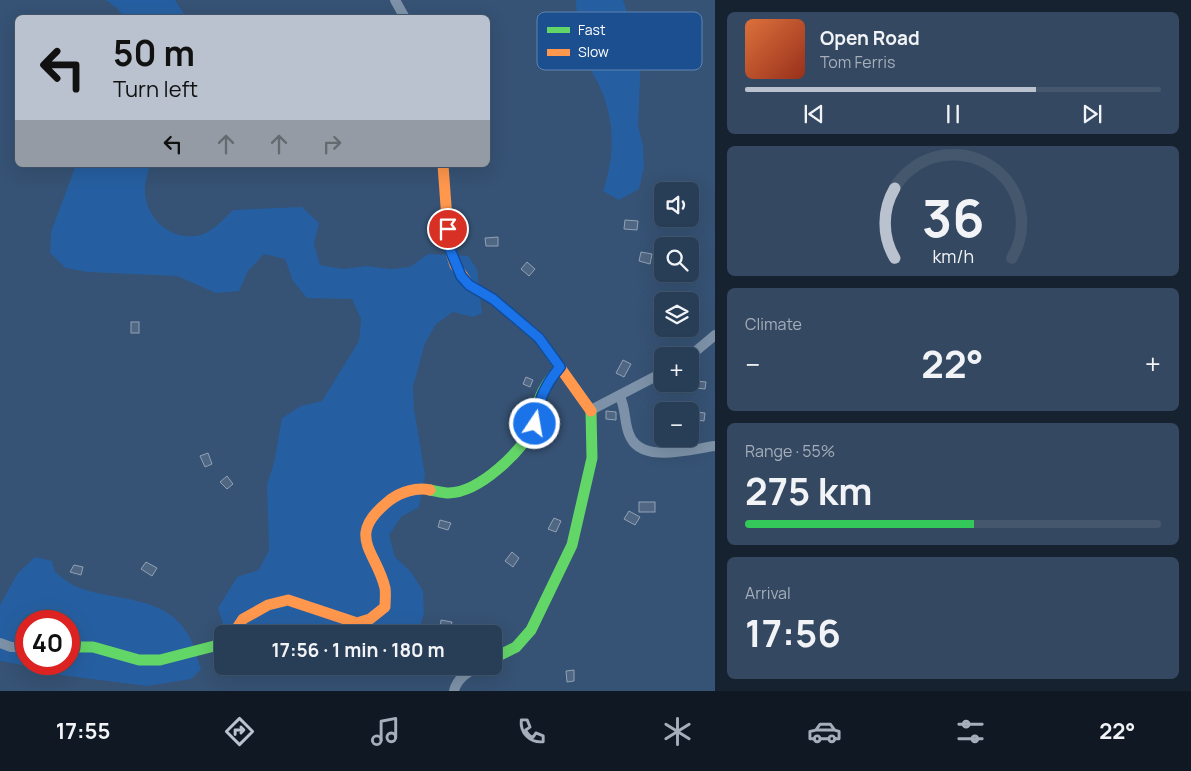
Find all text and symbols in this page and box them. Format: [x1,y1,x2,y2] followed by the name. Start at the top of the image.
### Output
[537,12,702,70] legend
[578,20,606,39] text: Fast
[820,25,920,51] text: Open Road
[113,29,195,77] text: 50 m
[30,35,95,100] icon: left
[578,42,609,61] text: Slow
[820,51,895,73] text: Tom Ferris
[113,74,198,104] text: Turn left
[800,100,828,128] icon: previous
[939,100,967,128] icon: pause
[1078,100,1106,128] icon: next
[159,130,187,158] icon: left
[212,130,240,158] icon: ahead
[265,130,293,158] icon: ahead
[318,130,346,158] icon: right
[654,182,699,447] map controls
[654,182,699,227] button: sound
[922,182,984,253] text: 36
[427,208,469,250] pin
[434,215,462,243] icon: arrive
[654,237,699,282] button: search
[932,244,974,268] text: km/h
[654,292,699,337] button: layers
[745,313,802,335] text: Climate
[921,337,984,389] text: 22°
[745,345,760,383] text: −
[1145,345,1161,383] text: +
[654,347,699,392] button: +
[508,397,560,449] position arrow
[654,402,699,447] button: −
[745,440,835,462] text: Range · 55%
[745,464,872,516] text: 275 km
[745,582,791,604] text: Arrival
[745,606,841,658] text: 17:56
[15,610,80,675] speed limit sign: 40
[272,637,445,663] text: 17:56 · 1 min · 180 m
[222,714,257,749] icon: directions
[368,714,403,749] icon: music
[514,714,549,749] icon: phone
[660,714,695,749] icon: climate
[807,714,842,749] icon: car
[953,714,988,749] icon: filters
[56,716,110,746] text: 17:55
[1099,716,1135,746] text: 22°

